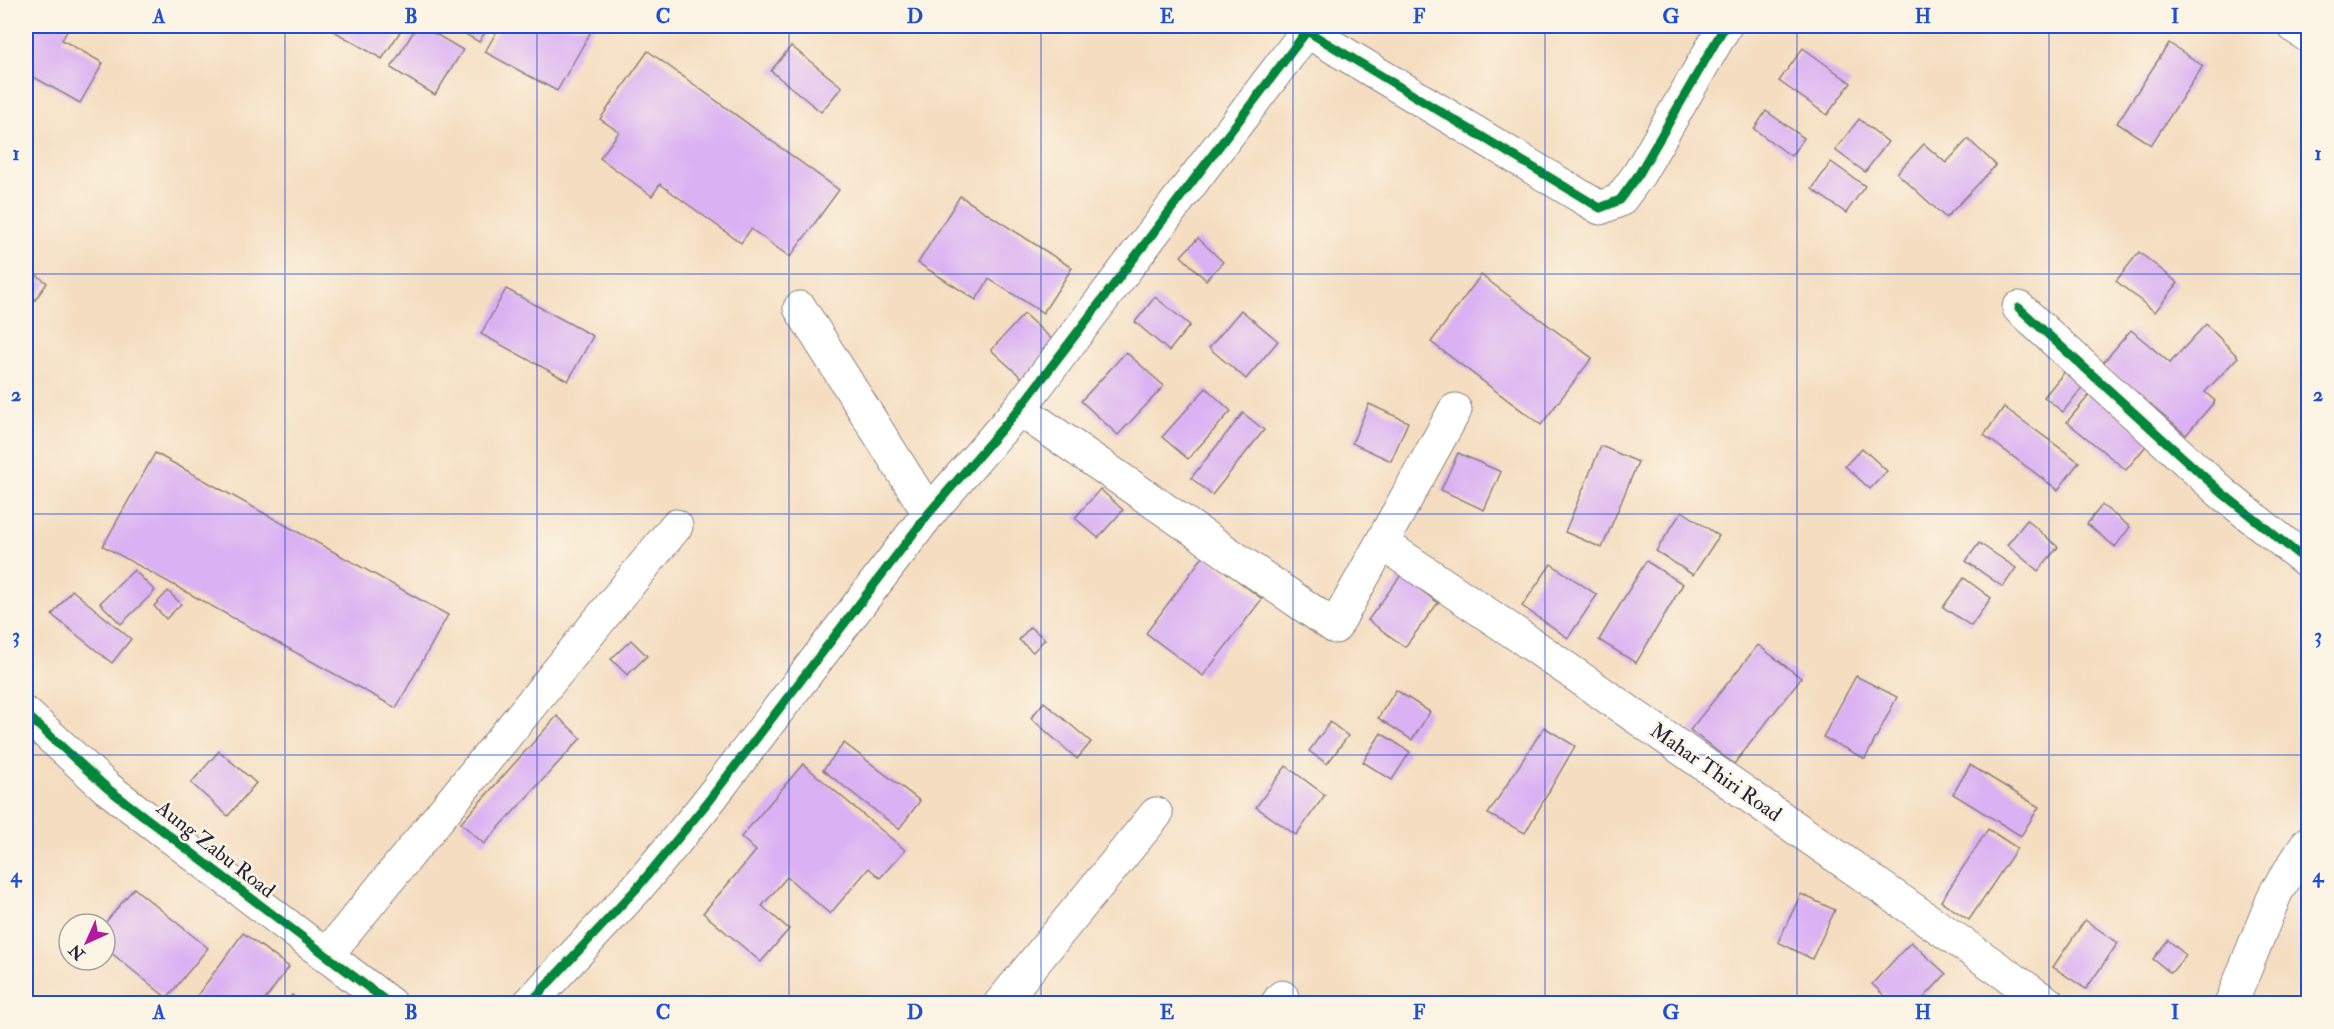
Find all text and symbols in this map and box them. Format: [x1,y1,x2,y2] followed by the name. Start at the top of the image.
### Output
[152,4,166,29] text: A
[404,4,418,29] text: B
[656,4,670,29] text: C
[907,4,923,29] text: D
[1160,4,1175,29] text: E
[1413,4,1426,29] text: F
[1663,4,1680,29] text: G
[1915,4,1931,29] text: H
[2171,4,2179,29] text: I
[12,141,20,166] text: 1
[2314,141,2322,166] text: 1
[11,382,21,407] text: 2
[2313,382,2323,407] text: 2
[12,623,20,648] text: 3
[2314,623,2322,648] text: 3
[1645,717,1787,828] street label: Mahar Thiri Road
[150,794,281,905] street label: Aung Zabu Road
[10,863,23,888] text: 4
[2312,863,2325,888] text: 4
[57,912,117,972] north arrow
[64,939,90,965] text: N
[152,1000,166,1025] text: A
[404,1000,418,1025] text: B
[656,1000,670,1025] text: C
[907,1000,923,1025] text: D
[1160,1000,1175,1025] text: E
[1413,1000,1426,1025] text: F
[1663,1000,1680,1025] text: G
[1915,1000,1931,1025] text: H
[2171,1000,2179,1025] text: I

